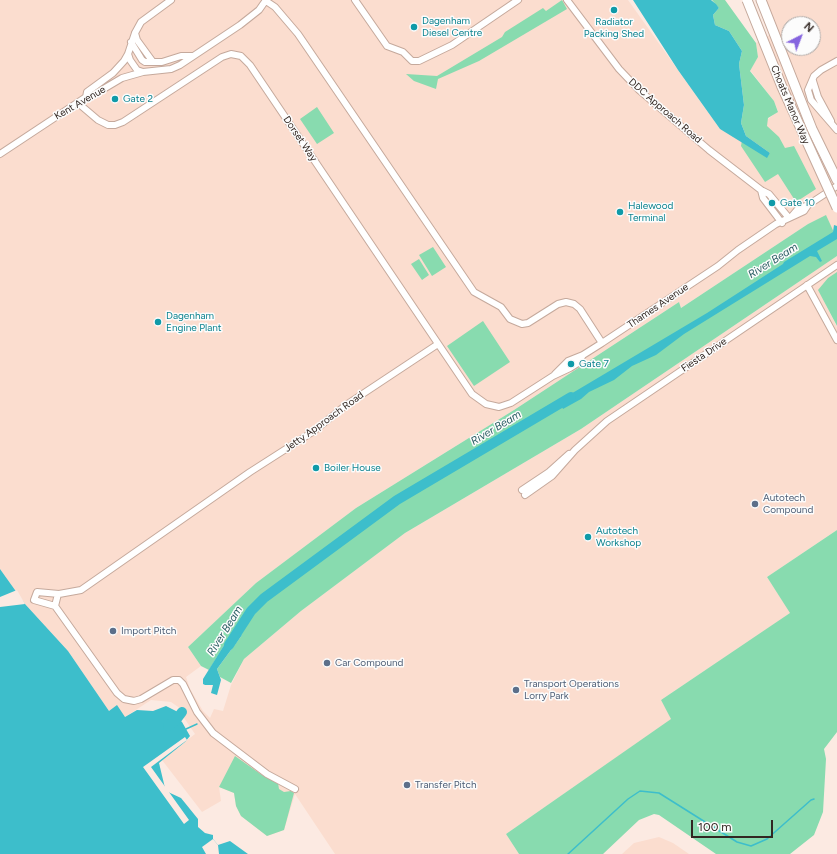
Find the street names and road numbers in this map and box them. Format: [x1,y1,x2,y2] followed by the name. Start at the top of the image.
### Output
[768,64,812,146] street label: Choats Manor Way
[626,76,704,146] street label: DDC Approach Road
[52,84,108,122] street label: Kent Avenue
[281,114,319,164] street label: Dorset Way
[625,281,691,331] street label: Thames Avenue
[679,335,729,375] street label: Fiesta Drive
[282,389,366,455] street label: Jetty Approach Road

